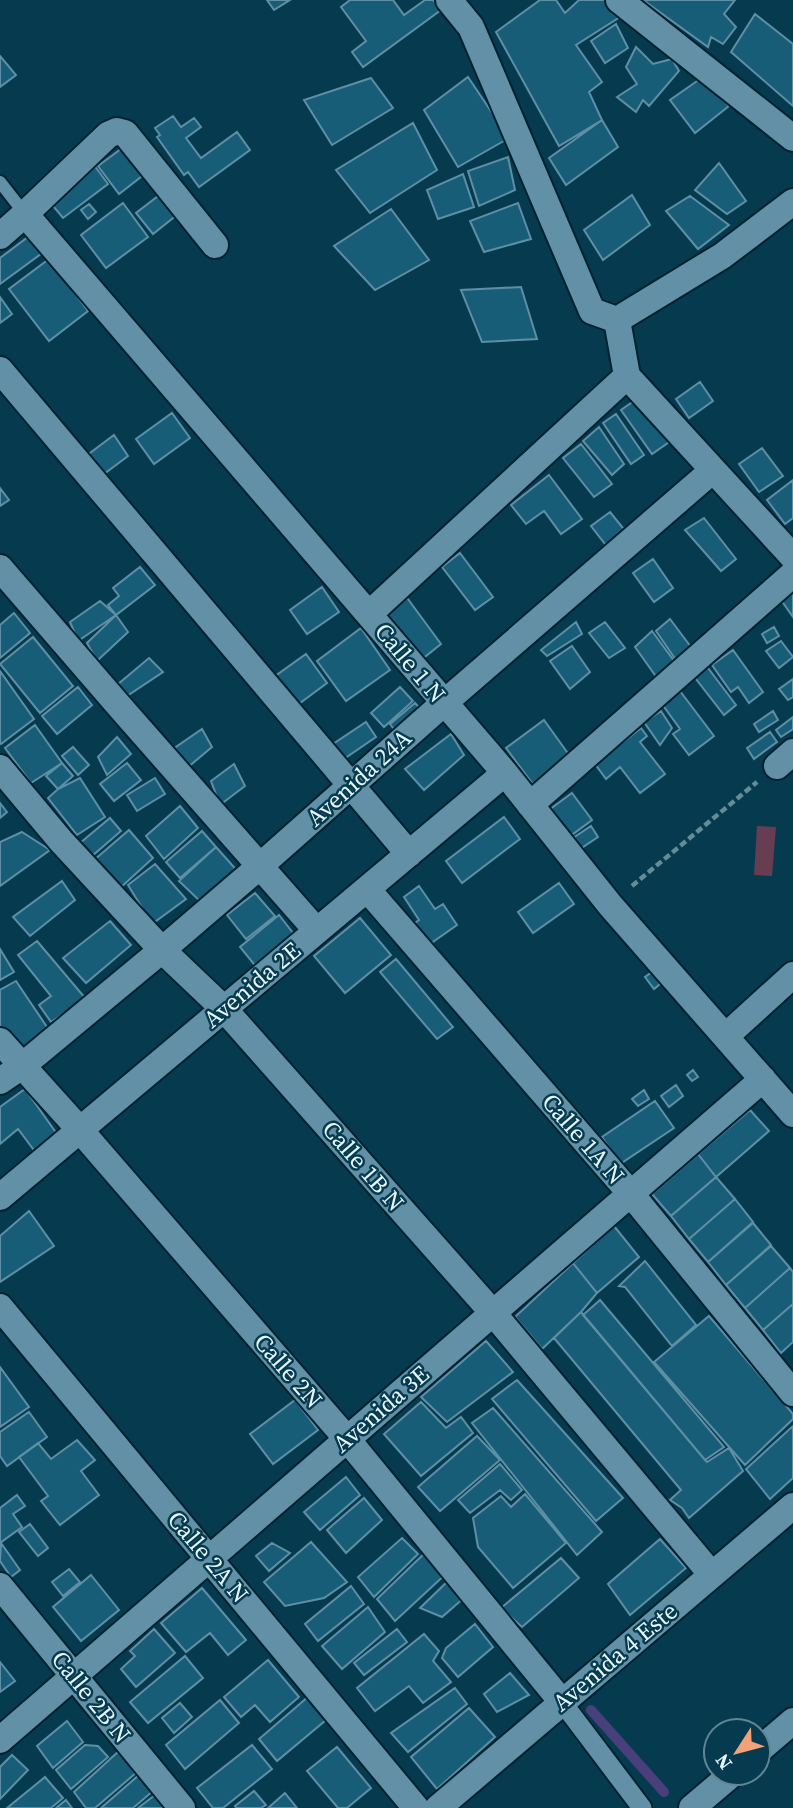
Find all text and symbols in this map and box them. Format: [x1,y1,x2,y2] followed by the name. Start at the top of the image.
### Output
[367,616,453,710] street label: Calle 1 N
[299,721,418,834] street label: Avenida 24A
[196,934,307,1035] street label: Avenida 2E
[535,1086,632,1191] street label: Calle 1A N
[315,1113,412,1218] street label: Calle 1B N
[247,1326,330,1415] street label: Calle 2N
[325,1358,436,1460] street label: Avenida 3E
[160,1504,257,1610] street label: Calle 2A N
[545,1595,684,1719] street label: Avenida 4 Este
[44,1644,139,1750] street label: Calle 2B N
[702,1717,772,1787] north arrow
[709,1749,738,1775] text: N

